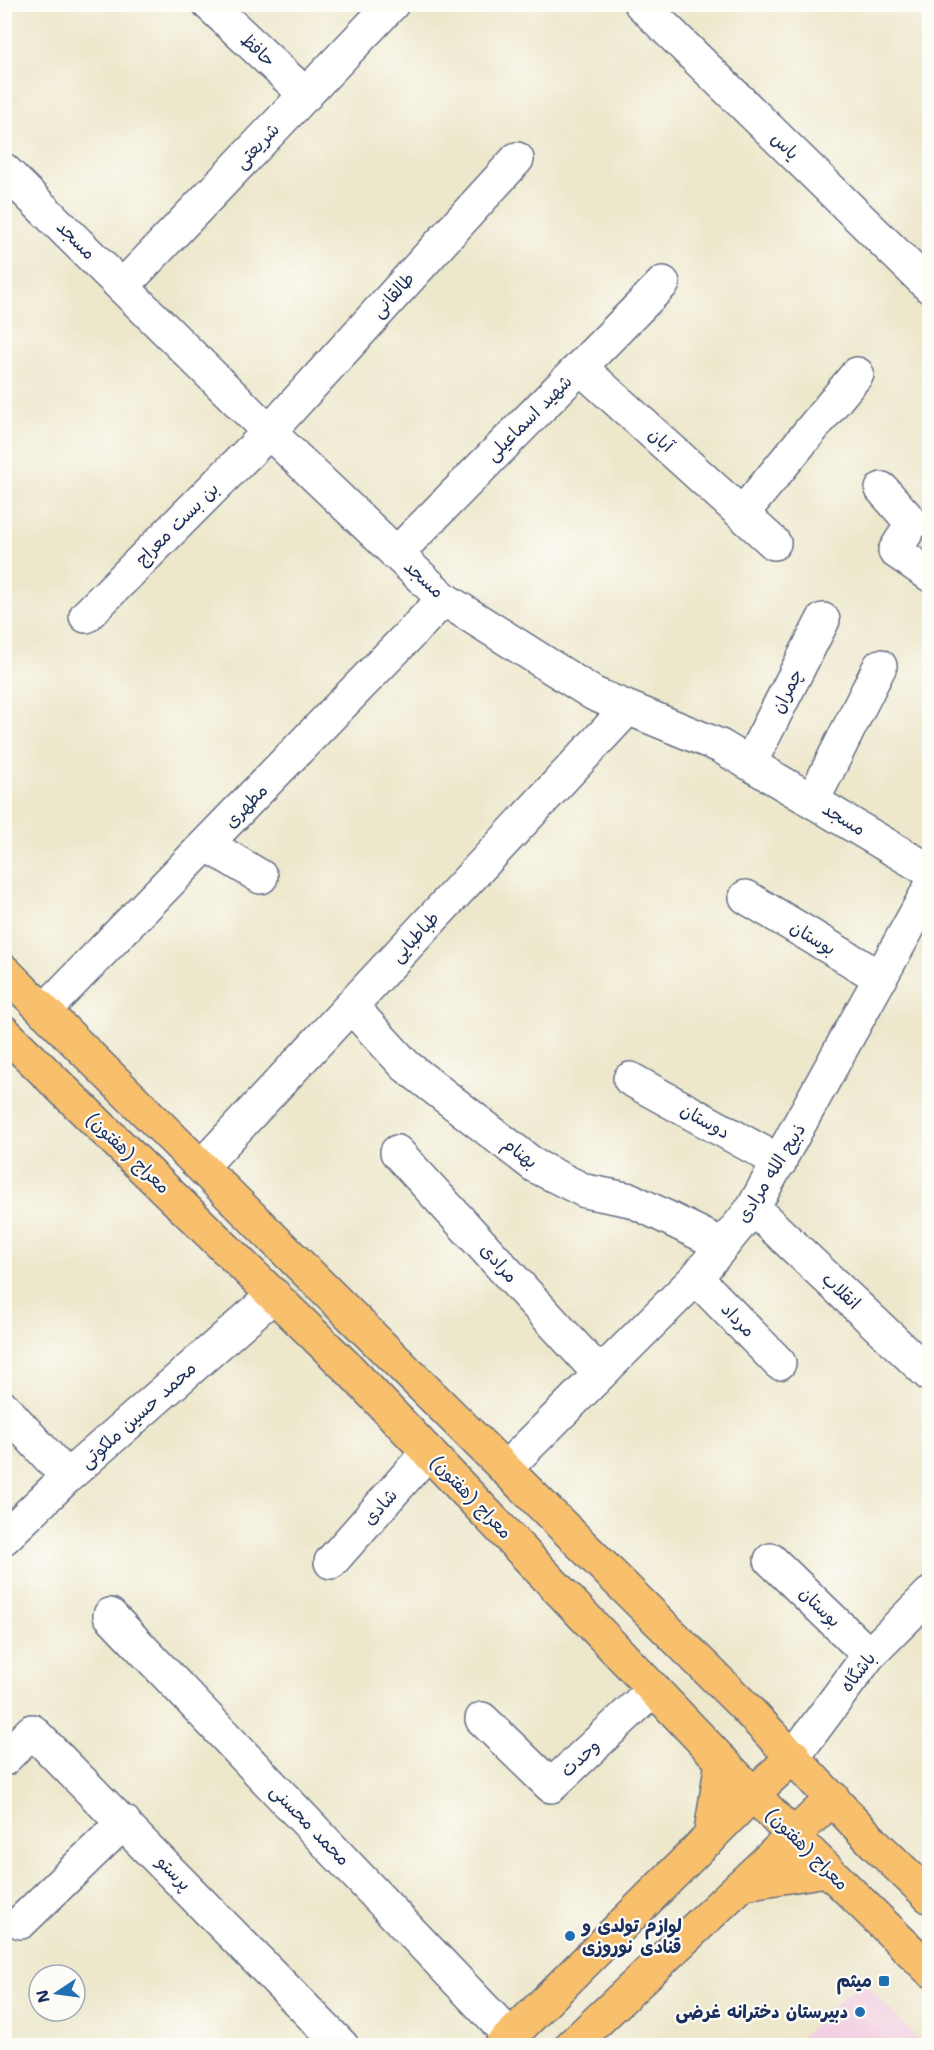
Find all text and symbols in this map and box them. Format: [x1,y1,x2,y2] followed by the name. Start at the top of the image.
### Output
[235,28,281,72] street label: حافظ
[229,118,285,174] street label: شریعتی
[766,127,804,165] street label: یاس
[51,215,101,265] street label: مسجد
[366,267,420,323] street label: طالقانی
[481,370,577,466] street label: شهید اسماعیلی
[643,422,680,459] street label: آبان
[130,477,224,571] street label: بن بست معراج
[399,555,449,603] street label: مسجد
[766,665,808,717] street label: چمران
[219,779,273,833] street label: مطهری
[818,797,870,841] street label: مسجد
[385,906,445,968] street label: طباطبایی
[786,915,840,961] street label: بوستان
[676,1098,734,1144] street label: دوستان
[81,1107,175,1199] street label: معراج (هفتون)
[731,1119,811,1227] street label: ذبیح الله مرادی
[496,1132,542,1176] street label: بهنام
[475,1238,523,1288] street label: مرادی
[817,1267,865,1315] street label: انقلاب
[716,1297,760,1343] street label: مرداد
[75,1356,201,1474] street label: محمد حسین ملکوتی
[425,1450,517,1544] street label: معراج (هفتون)
[357,1484,403,1530] street label: شادی
[794,1581,846,1633] street label: بوستان
[835,1647,881,1697] street label: باشگاه
[555,1734,605,1782] street label: وحدت
[265,1779,355,1871] street label: محمد محسنی
[760,1802,854,1896] street label: معراج (هفتون)
[151,1849,197,1896] street label: پرستو
[580,1914,682,1959] place label: لوازم تولدی و قنادی نوروزی
[563,1929,577,1943] marker: لوازم تولدی و قنادی نوروزی
[27,1963,87,2023] north arrow
[837,1969,872,1995] place label: میثم
[877,1974,891,1988] marker: میثم
[31,1988,55,2005] text: N
[675,2000,848,2024] place label: دبیرستان دخترانه غرضی
[853,2005,867,2019] marker: دبیرستان دخترانه غرضی

